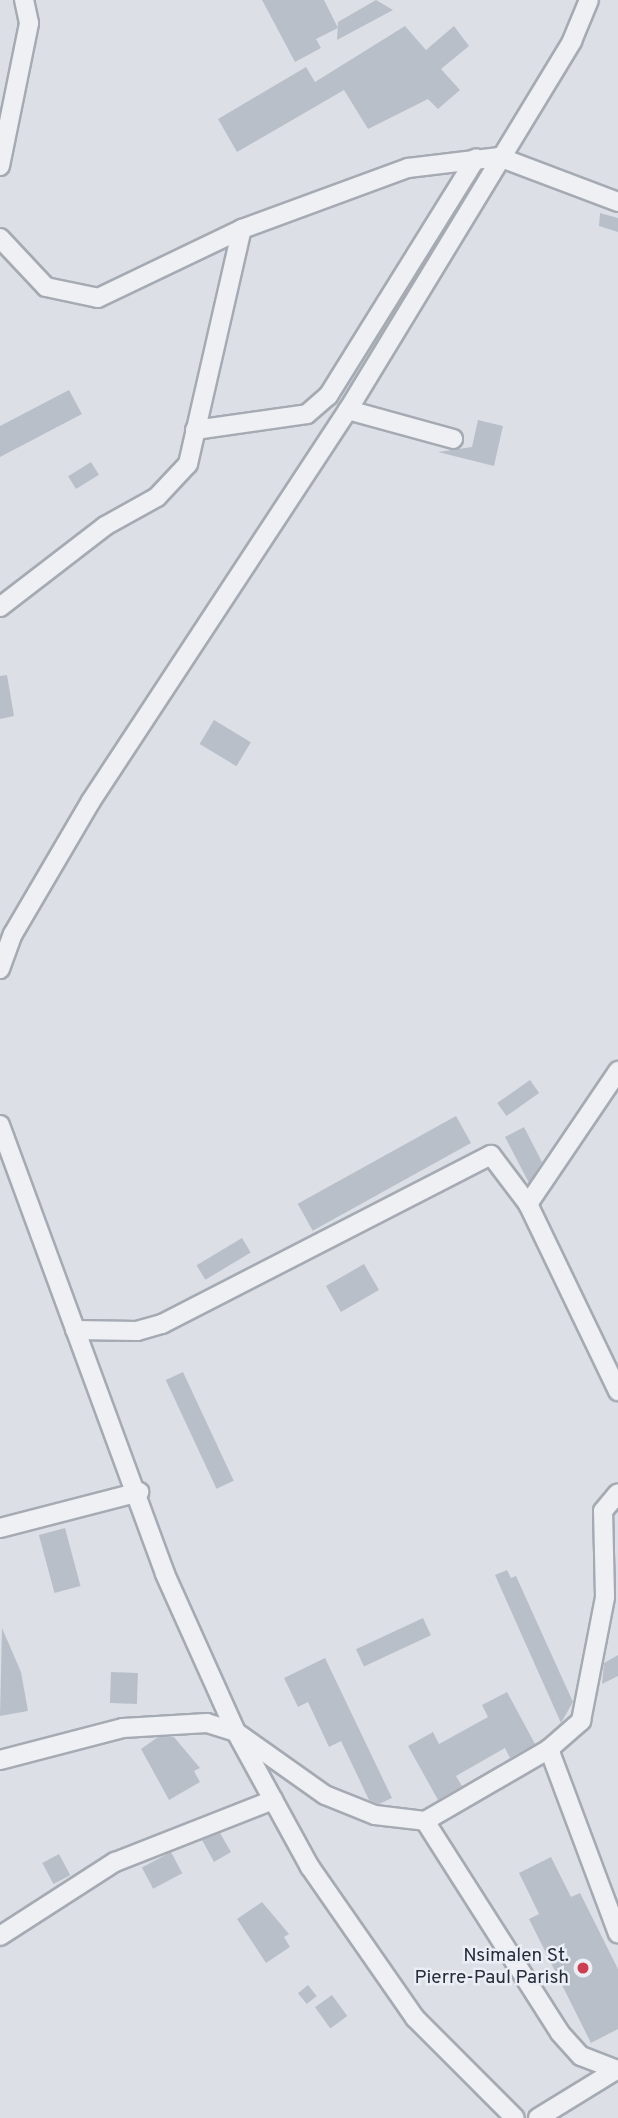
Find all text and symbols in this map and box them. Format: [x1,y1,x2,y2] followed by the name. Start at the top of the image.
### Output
[415,1946,569,1990] place label: Nsimalen St. Pierre-Paul Parish
[575,1960,591,1976] marker: Nsimalen St. Pierre-Paul Parish

